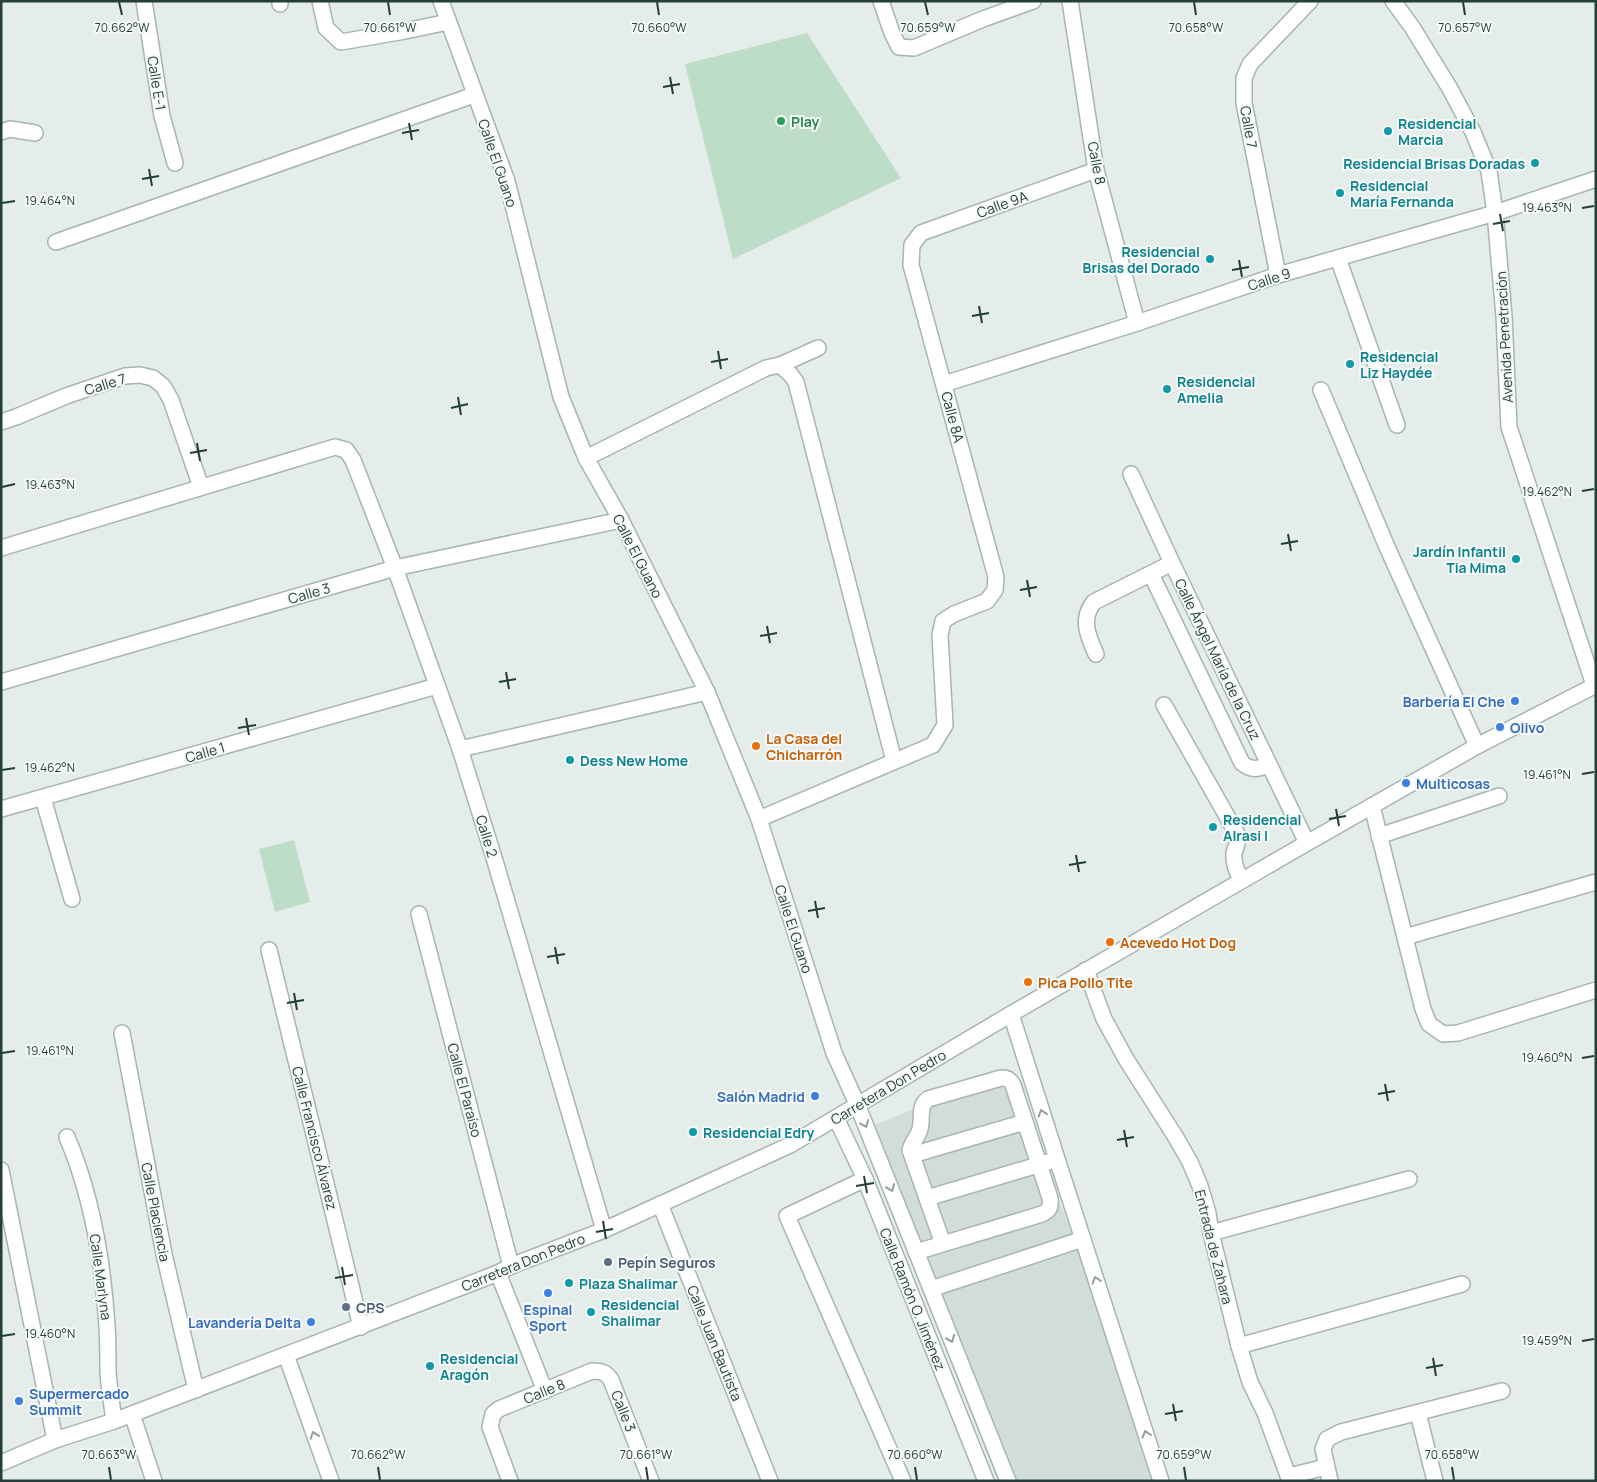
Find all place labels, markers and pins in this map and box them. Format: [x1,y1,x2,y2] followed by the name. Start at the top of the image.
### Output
[791,112,820,131] place label: Play
[1398,114,1476,149] place label: Residencial Marcia
[775,115,787,127] marker: Play
[1382,125,1394,137] marker: Residencial Marcia
[1343,154,1525,173] place label: Residencial Brisas Doradas
[1529,157,1541,169] marker: Residencial Brisas Doradas
[1350,176,1454,211] place label: Residencial María Fernanda
[1334,187,1346,199] marker: Residencial María Fernanda
[1083,242,1200,277] place label: Residencial Brisas del Dorado
[1204,253,1216,265] marker: Residencial Brisas del Dorado
[1360,347,1438,382] place label: Residencial Liz Haydée
[1344,358,1356,370] marker: Residencial Liz Haydée
[1177,372,1255,407] place label: Residencial Amelia
[1161,383,1173,395] marker: Residencial Amelia
[1413,542,1506,577] place label: Jardín Infantil Tia Mima
[1510,553,1522,565] marker: Jardín Infantil Tia Mima
[1403,692,1505,711] place label: Barbería El Che
[1509,695,1521,707] marker: Barbería El Che
[1510,718,1545,737] place label: Olivo
[1494,721,1506,733] marker: Olivo
[766,729,842,764] place label: La Casa del Chicharrón
[750,740,762,752] marker: La Casa del Chicharrón
[580,751,688,770] place label: Dess New Home
[564,754,576,766] marker: Dess New Home
[1416,774,1491,793] place label: Multicosas
[1400,777,1412,789] marker: Multicosas
[1223,810,1301,845] place label: Residencial Alrasi I
[1207,821,1219,833] marker: Residencial Alrasi I
[1120,933,1236,952] place label: Acevedo Hot Dog
[1104,936,1116,948] marker: Acevedo Hot Dog
[1038,973,1133,992] place label: Pica Pollo Tite
[1022,976,1034,988] marker: Pica Pollo Tite
[717,1087,805,1106] place label: Salón Madrid
[809,1090,821,1102] marker: Salón Madrid
[703,1123,814,1142] place label: Residencial Edry
[687,1126,699,1138] marker: Residencial Edry
[618,1253,716,1272] place label: Pepín Seguros
[602,1256,614,1268] marker: Pepín Seguros
[579,1274,678,1293] place label: Plaza Shalimar
[563,1277,575,1289] marker: Plaza Shalimar
[542,1287,554,1299] marker: Espinal Sport
[601,1295,679,1330] place label: Residencial Shalimar
[356,1298,384,1317] place label: CPS
[523,1300,573,1335] place label: Espinal Sport
[340,1301,352,1313] marker: CPS
[585,1306,597,1318] marker: Residencial Shalimar
[188,1313,301,1332] place label: Lavandería Delta
[305,1316,317,1328] marker: Lavandería Delta
[440,1349,518,1384] place label: Residencial Aragón
[424,1360,436,1372] marker: Residencial Aragón
[29,1384,130,1419] place label: Supermercado Summit
[13,1395,25,1407] marker: Supermercado Summit

